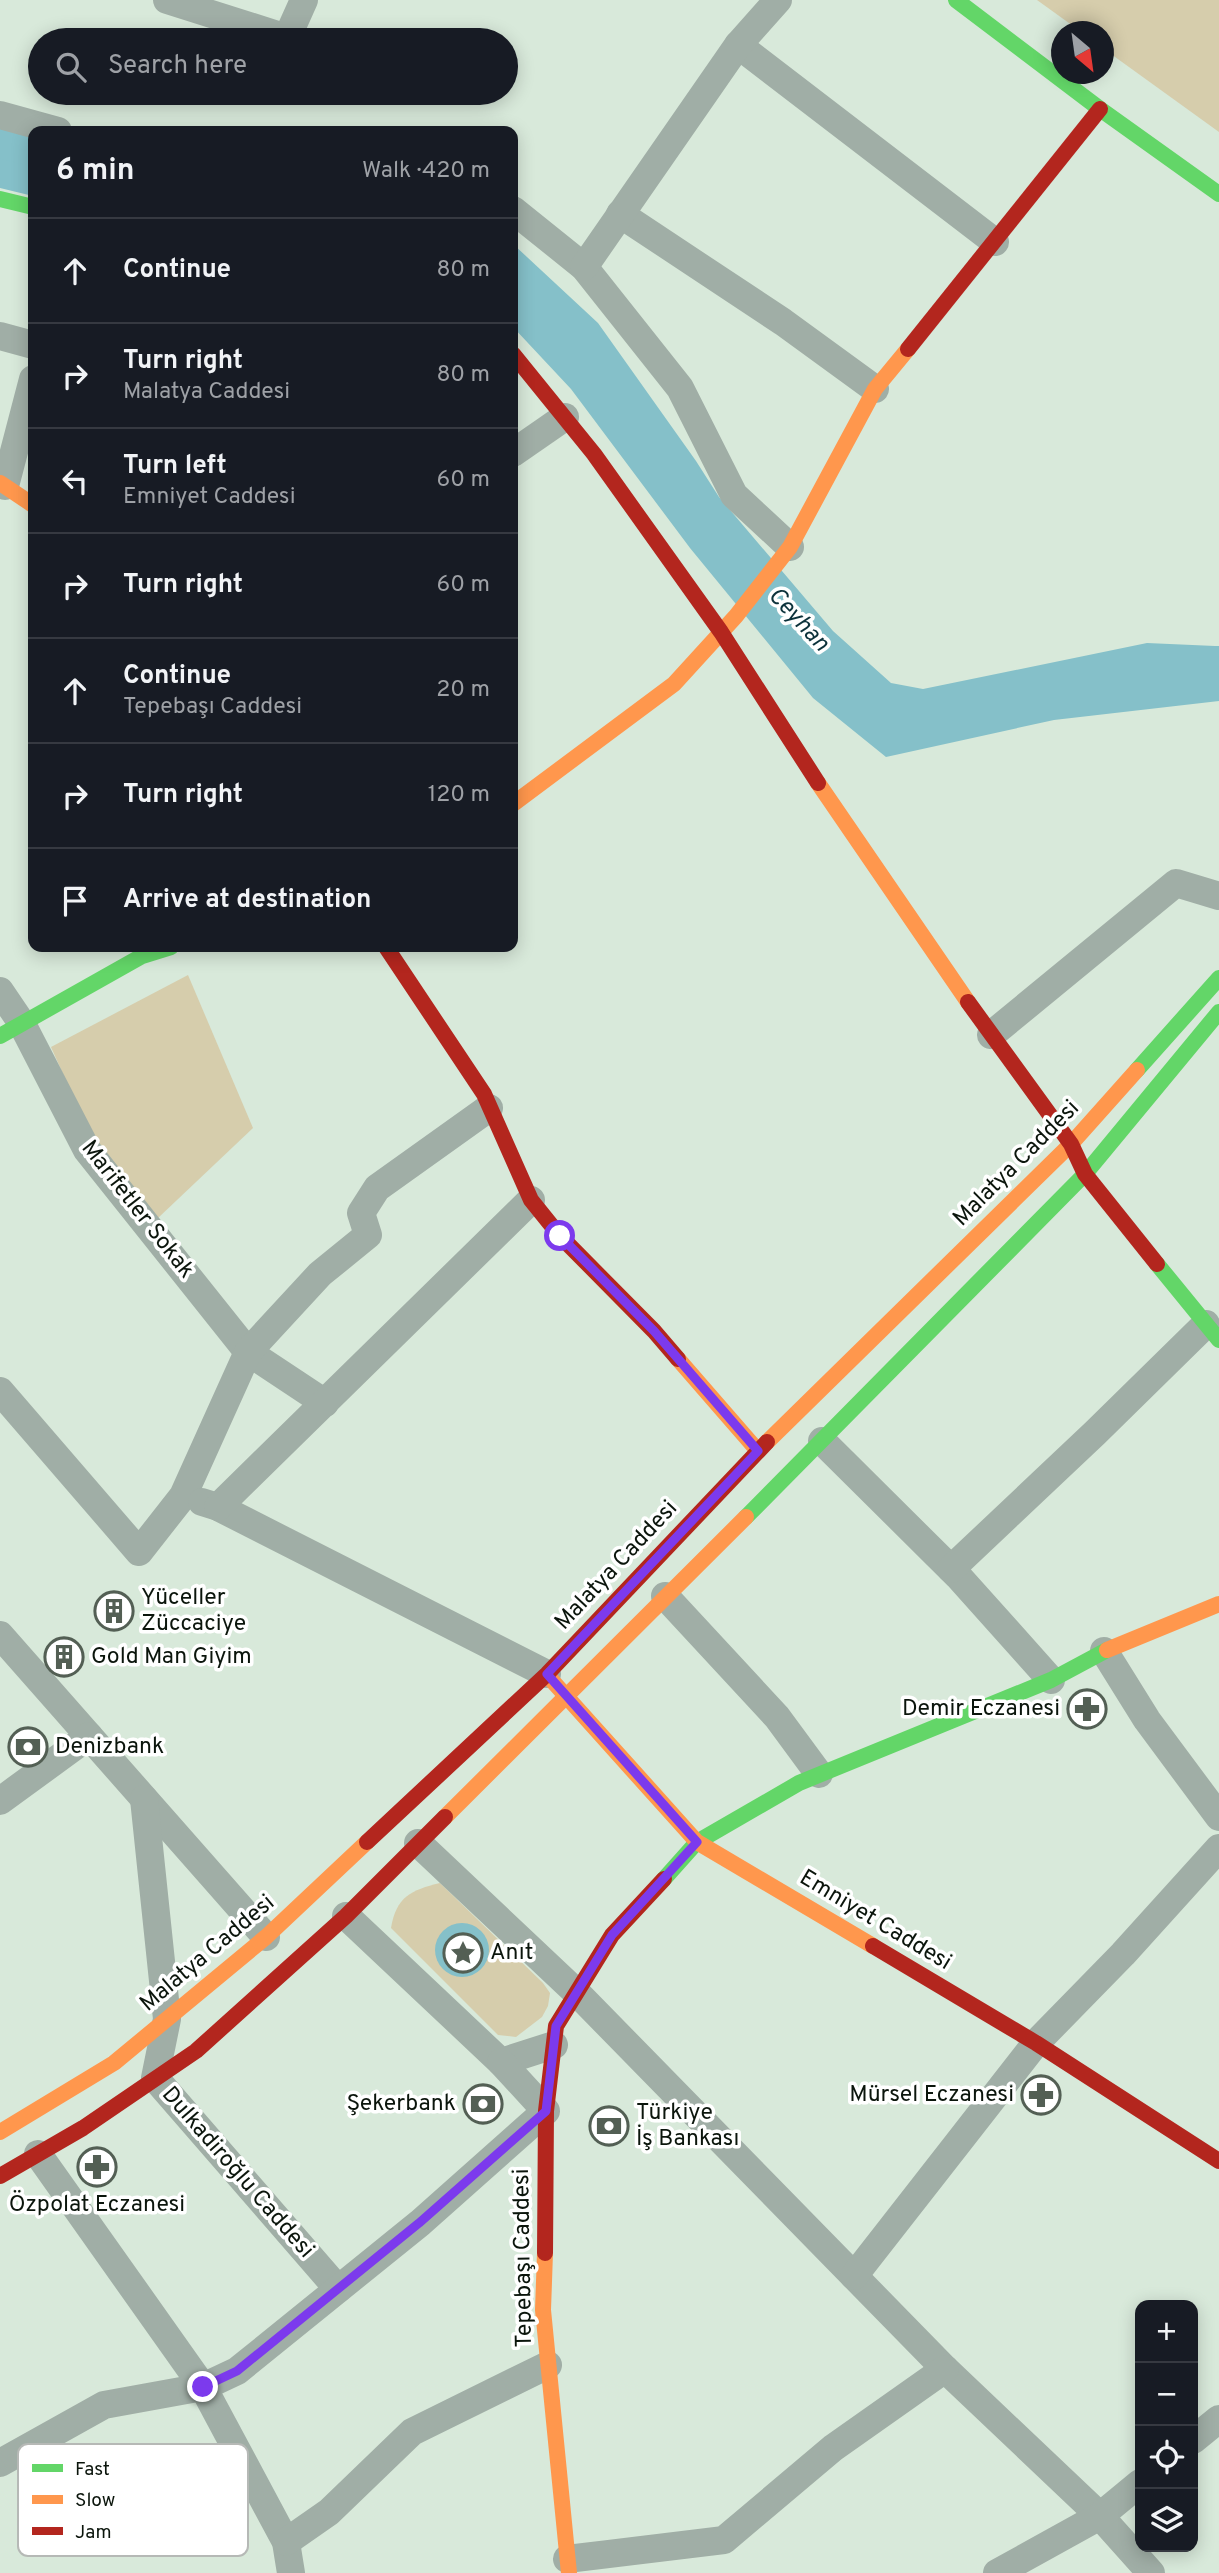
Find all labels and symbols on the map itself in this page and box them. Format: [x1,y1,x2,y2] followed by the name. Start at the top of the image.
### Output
[1051,21,1114,84] north arrow
[761,581,835,659] water label: Ceyhan
[948,1095,1086,1233] street label: Malatya Caddesi
[74,1135,200,1285] street label: Marifetler Sokak
[544,1220,575,1251] route start
[549,1495,685,1637] street label: Malatya Caddesi
[141,1584,246,1639] place label: Yüceller Züccaciye
[93,1590,135,1632] building icon: Yüceller Züccaciye
[43,1636,85,1678] building icon: Gold Man Giyim
[91,1643,252,1672] place label: Gold Man Giyim
[1066,1688,1108,1730] pharmacy icon: Demir Eczanesi
[902,1695,1060,1724] place label: Demir Eczanesi
[7,1726,49,1768] bank icon: Denizbank
[55,1733,164,1762] place label: Denizbank
[794,1864,956,1978] street label: Emniyet Caddesi
[135,1889,281,2019] street label: Malatya Caddesi
[442,1932,484,1974] place icon: Anıt
[490,1939,533,1968] place label: Anıt
[1020,2074,1062,2116] pharmacy icon: Mürsel Eczanesi
[154,2081,320,2265] street label: Dulkadiroğlu Caddesi
[849,2081,1014,2110] place label: Mürsel Eczanesi
[462,2083,504,2125] bank icon: Şekerbank
[346,2090,456,2119] place label: Şekerbank
[636,2099,739,2154] place label: Türkiye İş Bankası
[588,2105,630,2147] bank icon: Türkiye İş Bankası
[76,2146,118,2188] pharmacy icon: Özpolat Eczanesi
[508,2168,540,2348] street label: Tepebaşı Caddesi
[9,2190,185,2220] place label: Özpolat Eczanesi
[187,2371,218,2402] route end
[18,2444,248,2556] legend
[75,2458,110,2482] text: Fast
[75,2489,115,2513] text: Slow
[75,2521,112,2545] text: Jam

